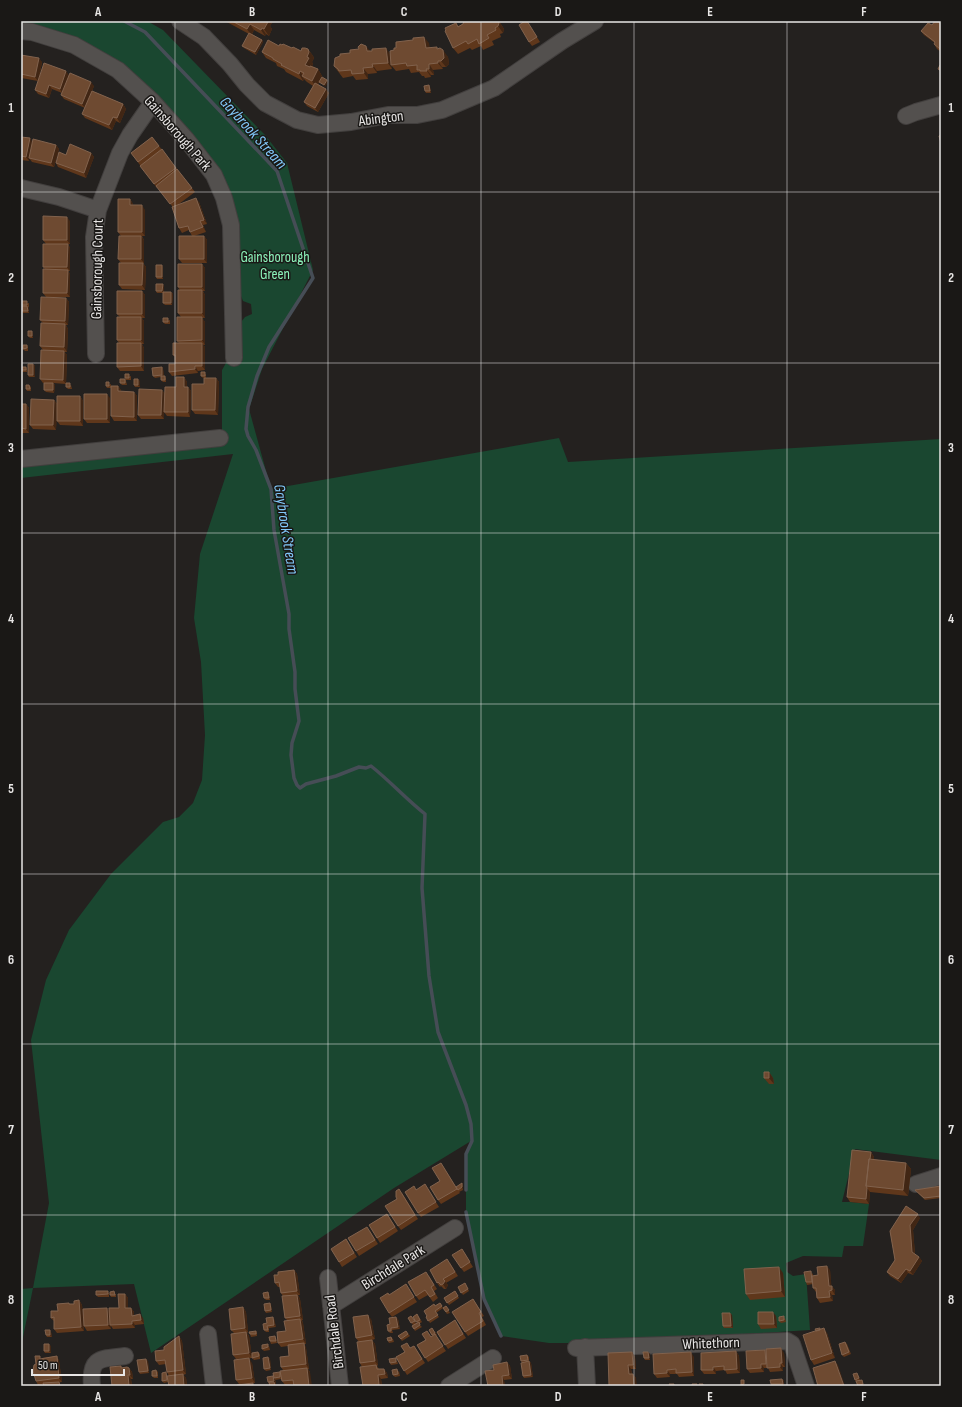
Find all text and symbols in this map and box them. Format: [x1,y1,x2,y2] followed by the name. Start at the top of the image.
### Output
[94,4,102,20] text: A
[249,4,255,20] text: B
[401,4,408,20] text: C
[555,4,562,20] text: D
[707,4,713,20] text: E
[861,4,867,20] text: F
[140,92,216,175] street label: Gainsborough Park
[215,93,290,173] water label: Gaybrook Stream
[8,100,14,116] text: 1
[948,100,954,116] text: 1
[357,106,405,131] street label: Abington
[87,218,108,319] street label: Gainsborough Court
[240,248,310,284] park label: Gainsborough Green
[8,270,14,286] text: 2
[948,270,954,286] text: 2
[8,440,14,456] text: 3
[948,440,954,456] text: 3
[269,483,302,576] water label: Gaybrook Stream
[8,611,14,627] text: 4
[948,611,954,627] text: 4
[8,781,14,797] text: 5
[948,781,954,797] text: 5
[8,952,14,968] text: 6
[948,952,954,968] text: 6
[8,1122,14,1138] text: 7
[948,1122,954,1138] text: 7
[358,1240,429,1294] street label: Birchdale Park
[8,1292,14,1308] text: 8
[948,1292,954,1308] text: 8
[321,1294,348,1370] street label: Birchdale Road
[682,1333,740,1354] street label: Whitethorn
[32,1351,124,1377] scale bar
[38,1358,58,1373] text: 50 m
[94,1389,102,1405] text: A
[249,1389,255,1405] text: B
[401,1389,408,1405] text: C
[555,1389,562,1405] text: D
[707,1389,713,1405] text: E
[861,1389,867,1405] text: F

